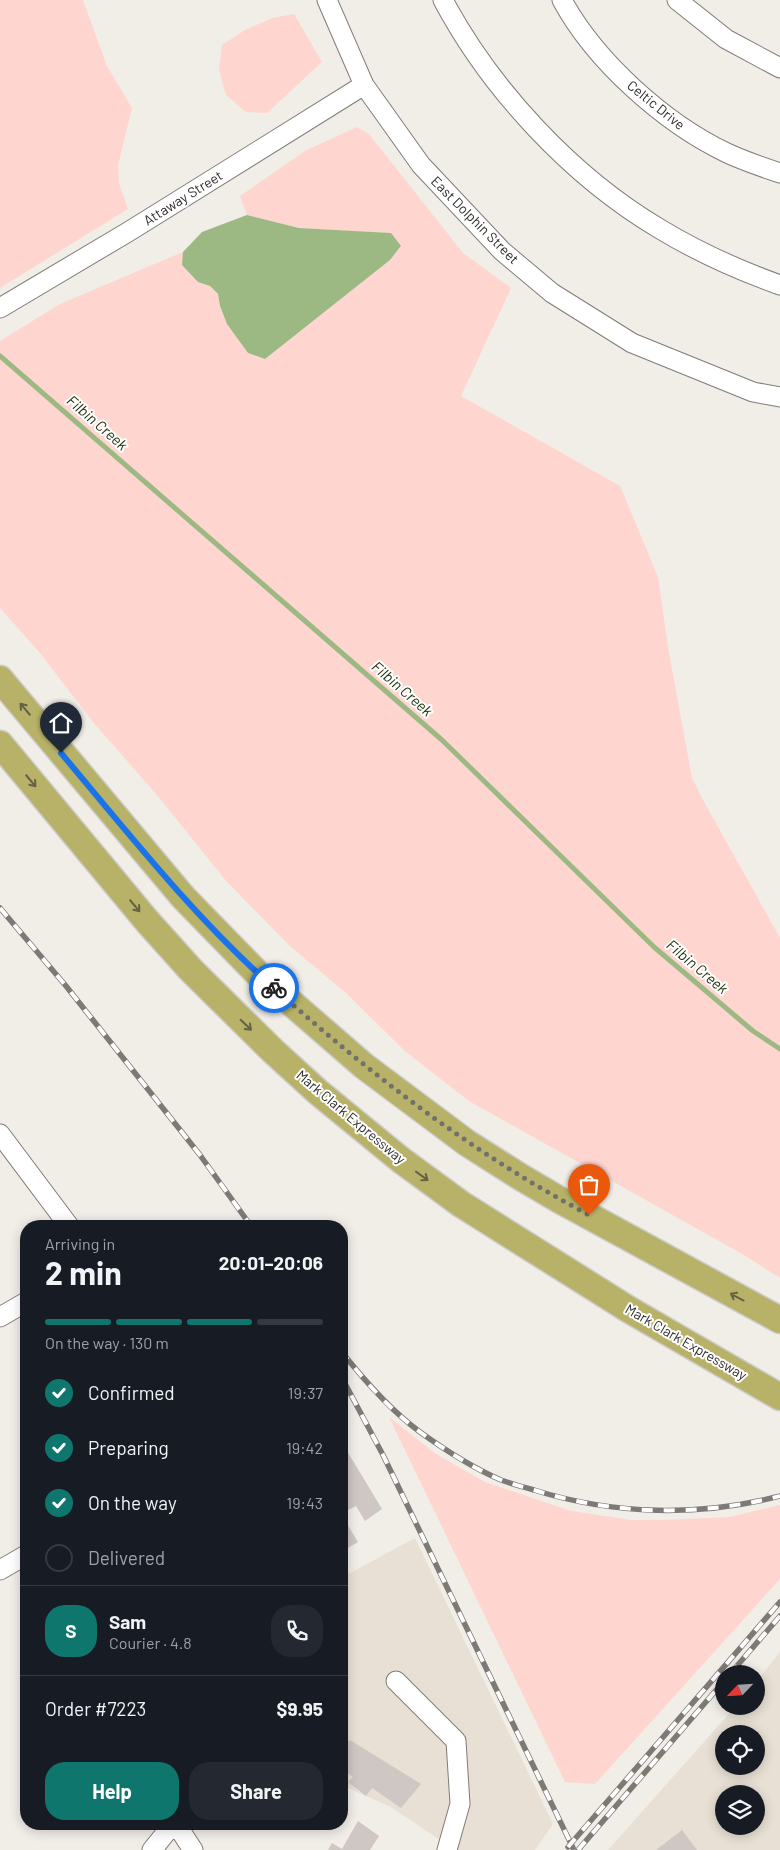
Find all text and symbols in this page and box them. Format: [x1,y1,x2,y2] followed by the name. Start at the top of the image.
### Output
[624,76,689,133] street label: Celtic Drive
[140,167,225,229] street label: Attaway Street
[428,172,523,267] street label: East Dolphin Street
[64,391,132,454] water label: Filbin Creek
[369,657,437,720] water label: Filbin Creek
[40,702,82,753] pin
[20,703,31,716] one-way arrow
[47,709,75,737] icon: home
[25,774,36,787] one-way arrow
[129,899,140,912] one-way arrow
[663,935,733,998] water label: Filbin Creek
[249,963,299,1013] courier
[260,974,288,1002] icon: bike
[240,1019,252,1031] one-way arrow
[293,1066,410,1168] street label: Mark Clark Expressway
[568,1164,610,1215] pin
[415,1170,428,1181] one-way arrow
[575,1171,603,1199] icon: bag
[45,1234,115,1253] text: Arriving in
[219,1251,323,1274] text: 20:01–20:06
[45,1253,122,1291] text: 2 min
[730,1292,745,1301] one-way arrow
[623,1300,750,1384] street label: Mark Clark Expressway
[45,1333,169,1352] text: On the way · 130 m
[45,1379,73,1407] icon: check
[88,1381,175,1404] text: Confirmed
[288,1383,323,1402] text: 19:37
[45,1434,73,1462] icon: check
[88,1436,169,1459] text: Preparing
[286,1438,323,1457] text: 19:42
[45,1489,73,1517] icon: check
[88,1491,177,1514] text: On the way
[287,1493,323,1512] text: 19:43
[88,1546,165,1569] text: Delivered
[271,1605,323,1657] button: phone
[109,1610,146,1633] text: Sam
[65,1619,77,1642] text: S
[109,1633,192,1652] text: Courier · 4.8
[715,1665,765,1715] north arrow
[715,1665,765,1835] map controls
[45,1697,146,1720] text: Order #7223
[277,1697,323,1720] text: $9.95
[715,1725,765,1775] button: locate
[45,1762,179,1820] button: Help
[189,1762,323,1820] button: Share
[715,1785,765,1835] button: layers

